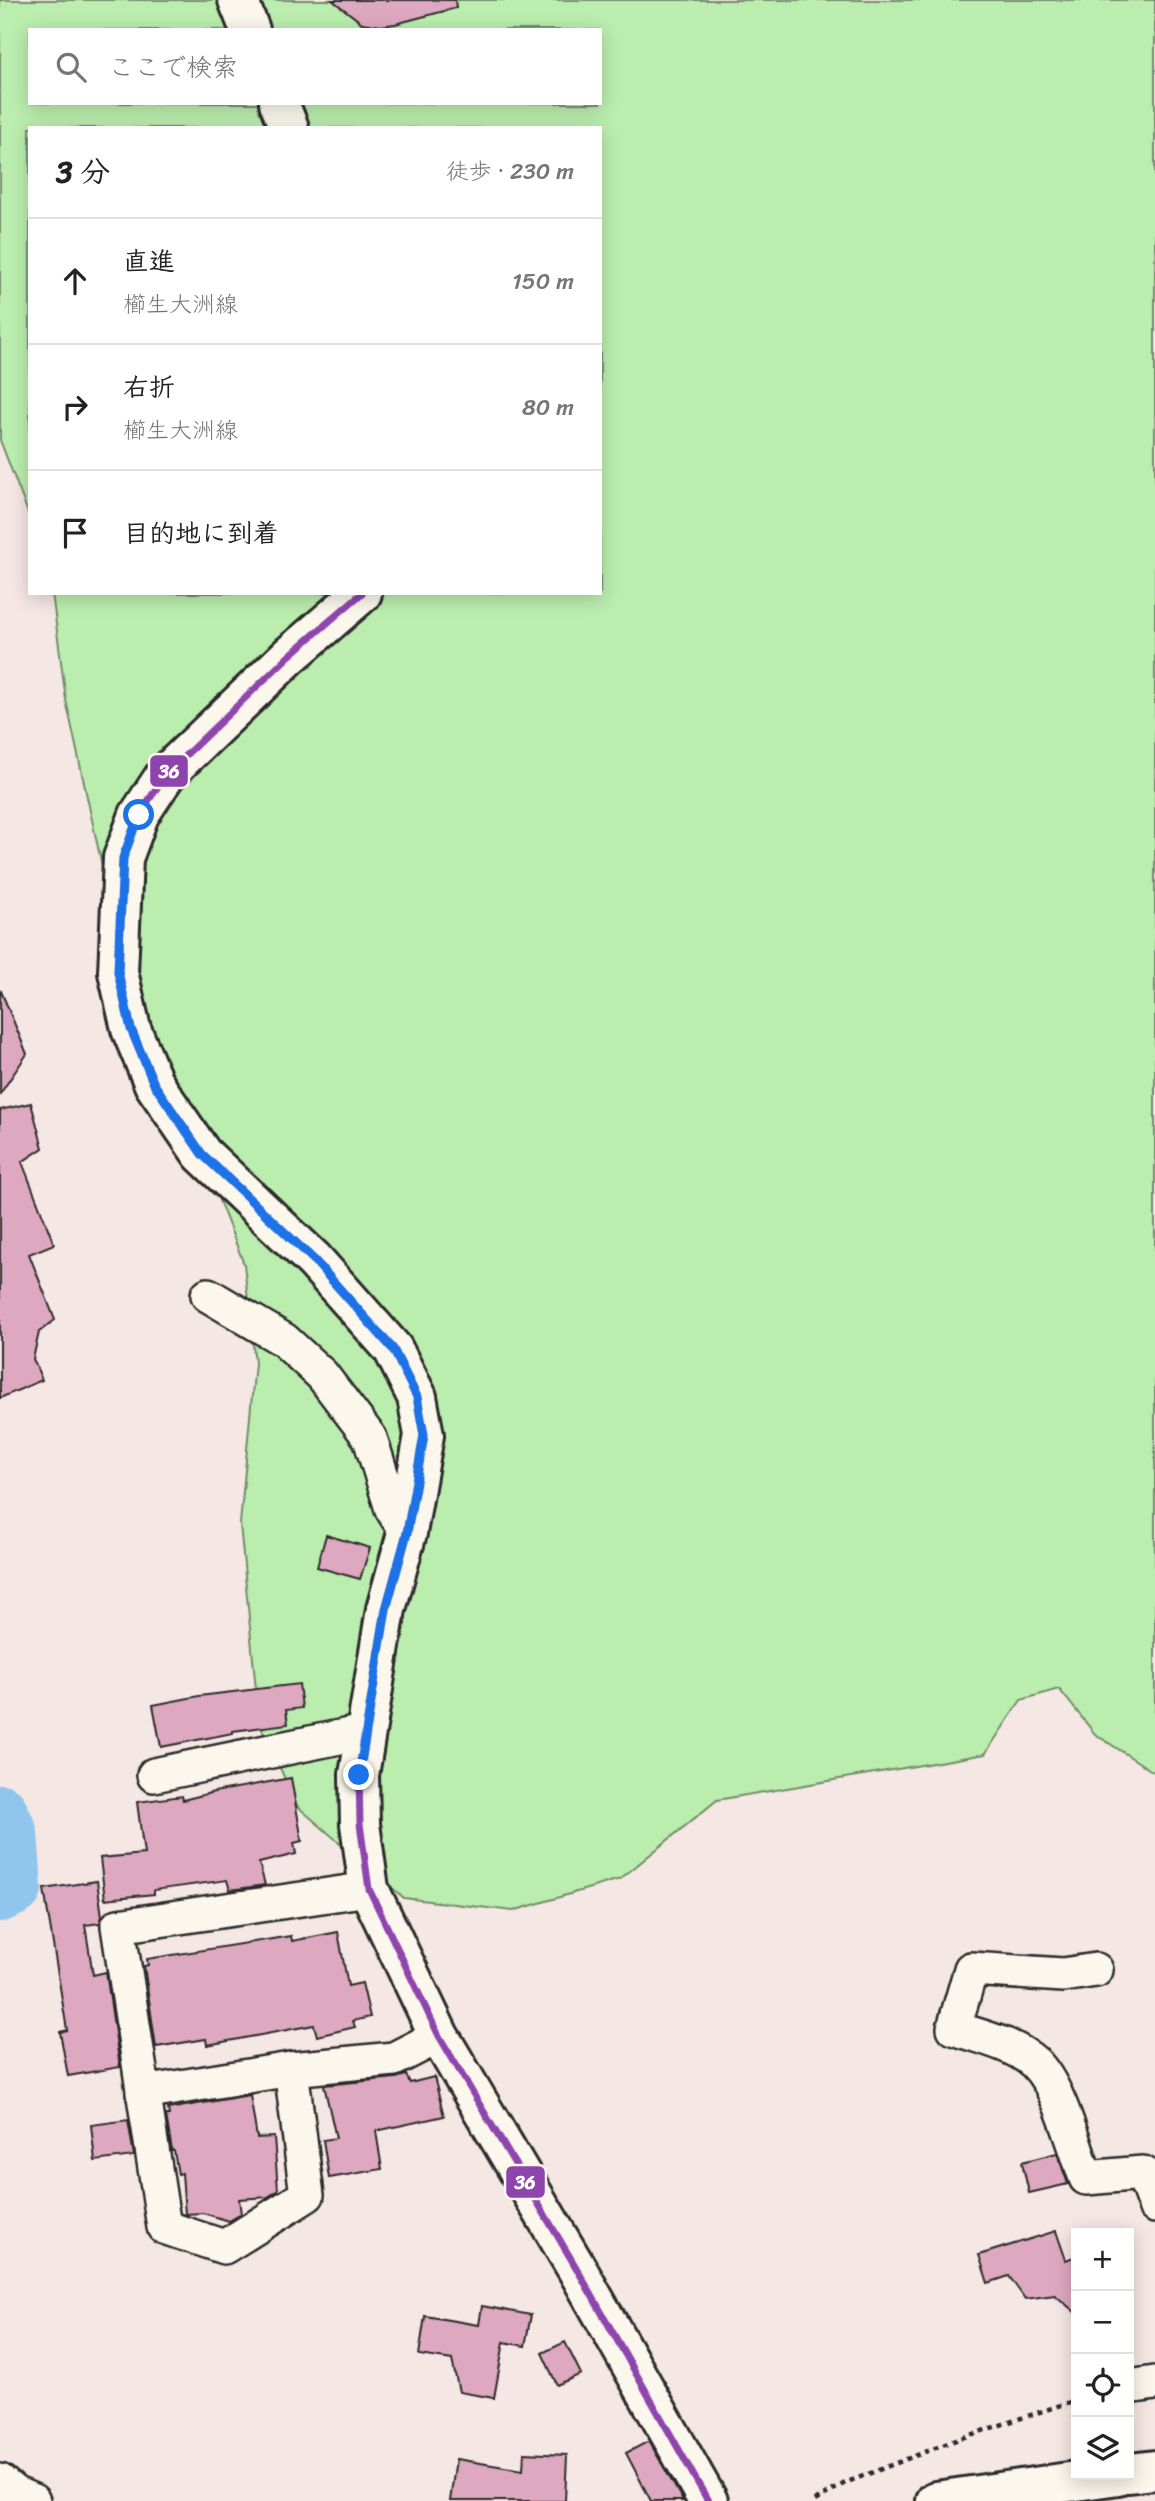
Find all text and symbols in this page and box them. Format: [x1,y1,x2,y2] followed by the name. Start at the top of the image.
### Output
[28,28,602,105] search box
[108,44,238,90] text: ここで検索
[52,48,90,86] icon: search
[56,145,110,199] text: 3 分
[446,151,574,192] text: 徒歩 · 230 m
[123,238,175,284] text: 直進
[512,261,574,302] text: 150 m
[56,262,94,300] icon: ahead
[123,284,238,325] text: 櫛生大洲線
[123,364,175,410] text: 右折
[522,387,574,428] text: 80 m
[56,388,94,426] icon: right
[123,410,238,451] text: 櫛生大洲線
[123,510,279,556] text: 目的地に到着
[56,514,94,552] icon: arrive
[149,754,189,788] line badge: 36
[157,755,180,788] text: 36
[123,799,154,830] route start
[343,1759,374,1790] route end
[505,2165,546,2199] line badge: 36
[513,2166,536,2199] text: 36
[1071,2228,1134,2480] map controls
[1071,2228,1134,2291] button: +
[1071,2291,1134,2354] button: −
[1071,2354,1134,2417] button: locate
[1071,2417,1134,2480] button: layers

